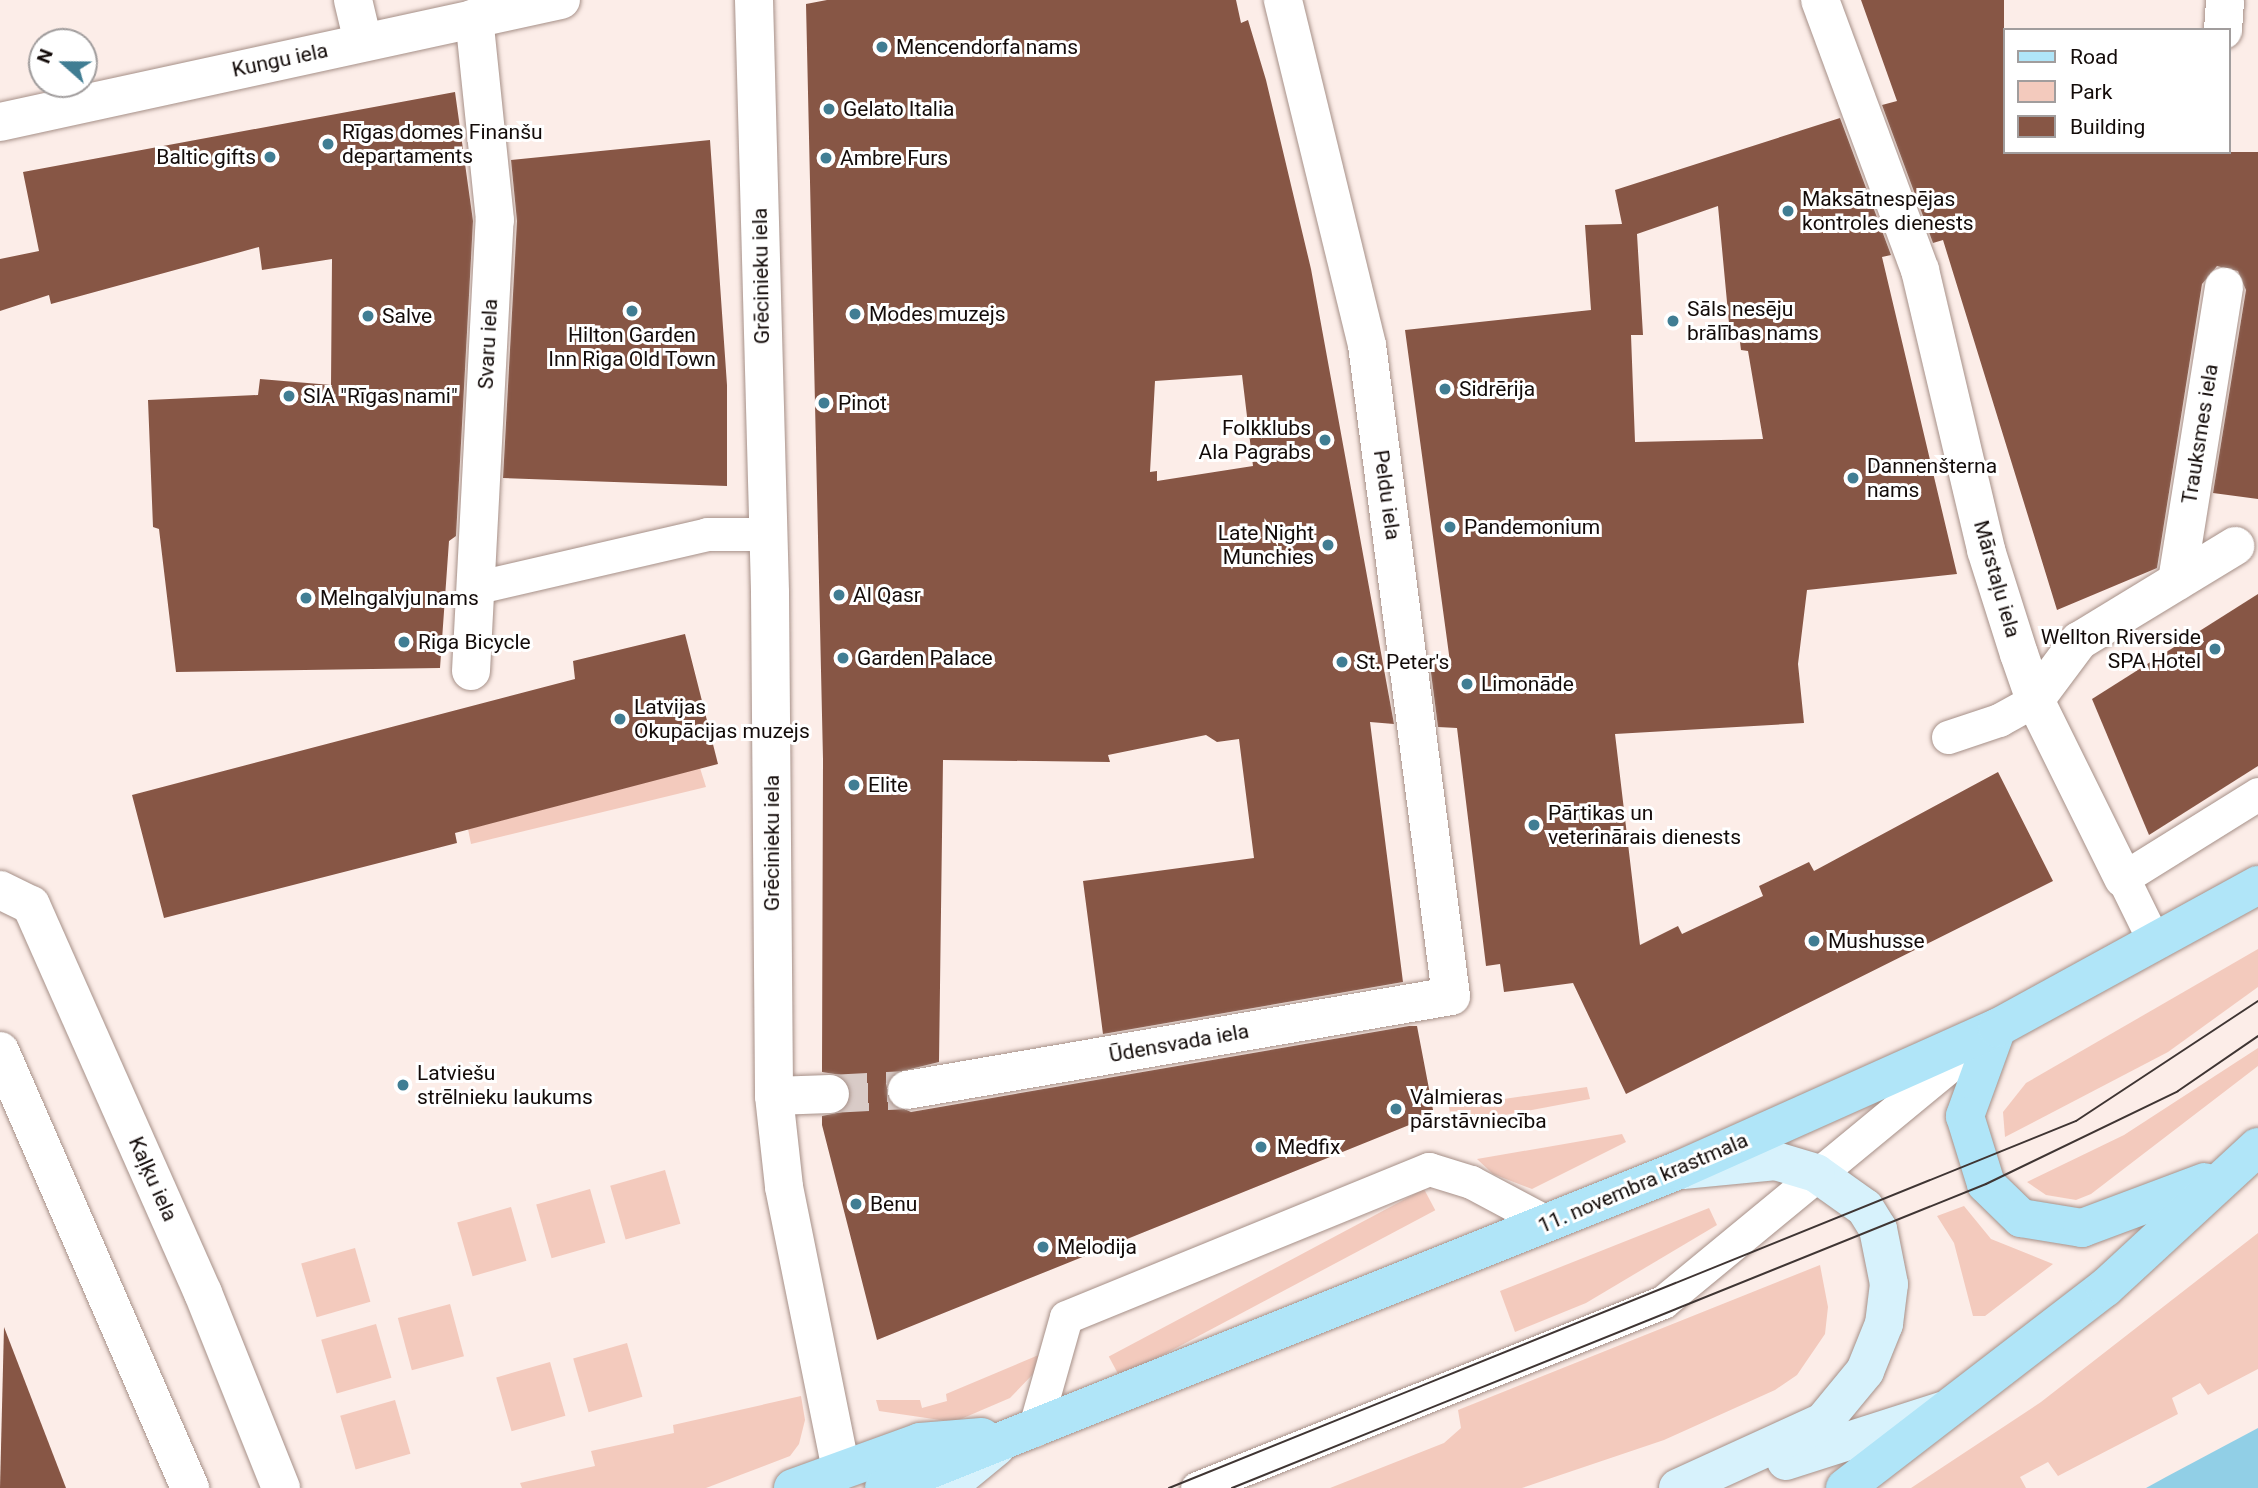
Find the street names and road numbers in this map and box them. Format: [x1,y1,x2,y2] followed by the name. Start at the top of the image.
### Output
[230,38,330,82] street label: Kungu iela
[747,208,775,344] street label: Grēcinieku iela
[473,298,503,390] street label: Svaru iela
[2177,362,2223,506] street label: Trauksmes iela
[1368,448,1406,542] street label: Peldu iela
[1968,518,2026,640] street label: Mārstaļu iela
[759,775,785,911] street label: Grēcinieku iela
[1107,1018,1251,1068] street label: Ūdensvada iela
[1534,1127,1752,1239] street label: 11. novembra krastmala
[123,1133,183,1225] street label: Kaļķu iela

